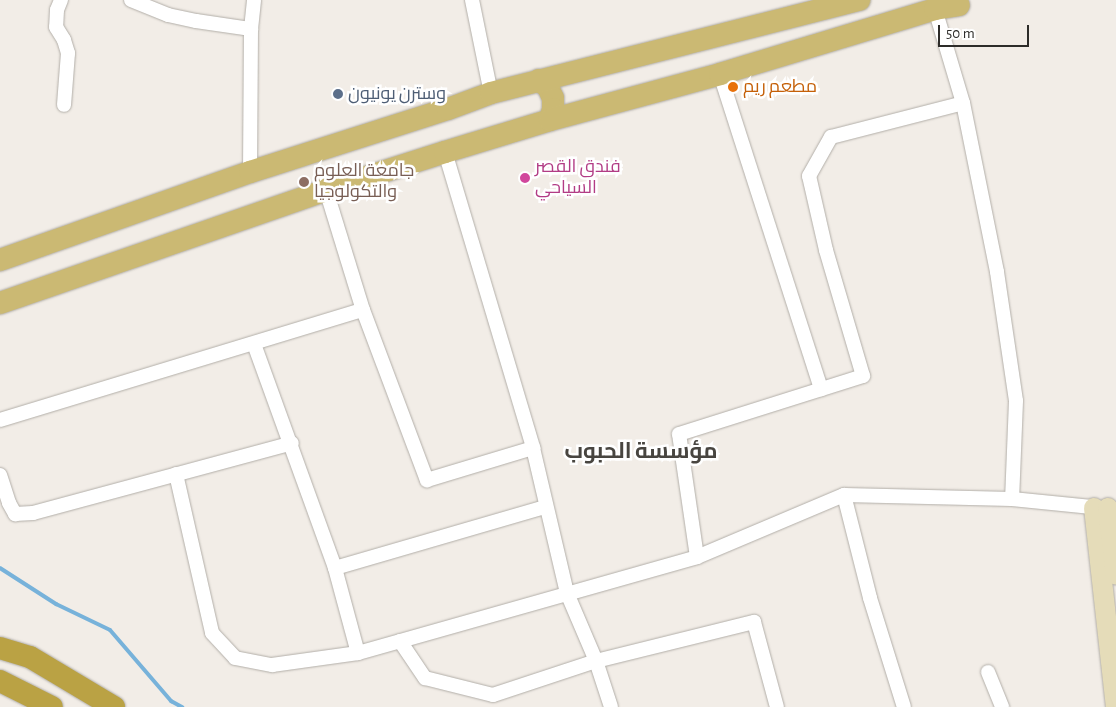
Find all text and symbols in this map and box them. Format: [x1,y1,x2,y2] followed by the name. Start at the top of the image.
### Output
[941,15,1032,47] scale bar
[946,26,975,41] text: 50 m
[743,76,817,98] place label: مطعم ريم
[727,81,739,93] marker: مطعم ريم
[348,83,446,105] place label: وسترن يونيون
[332,88,344,100] marker: وسترن يونيون
[535,157,621,200] place label: فندق القصر السياحي
[314,161,414,203] place label: جامعة العلوم والتكولوجيا
[519,172,531,184] marker: فندق القصر السياحي
[298,176,310,188] marker: جامعة العلوم والتكولوجيا
[564,439,718,465] district label: مؤسسة الحبوب

